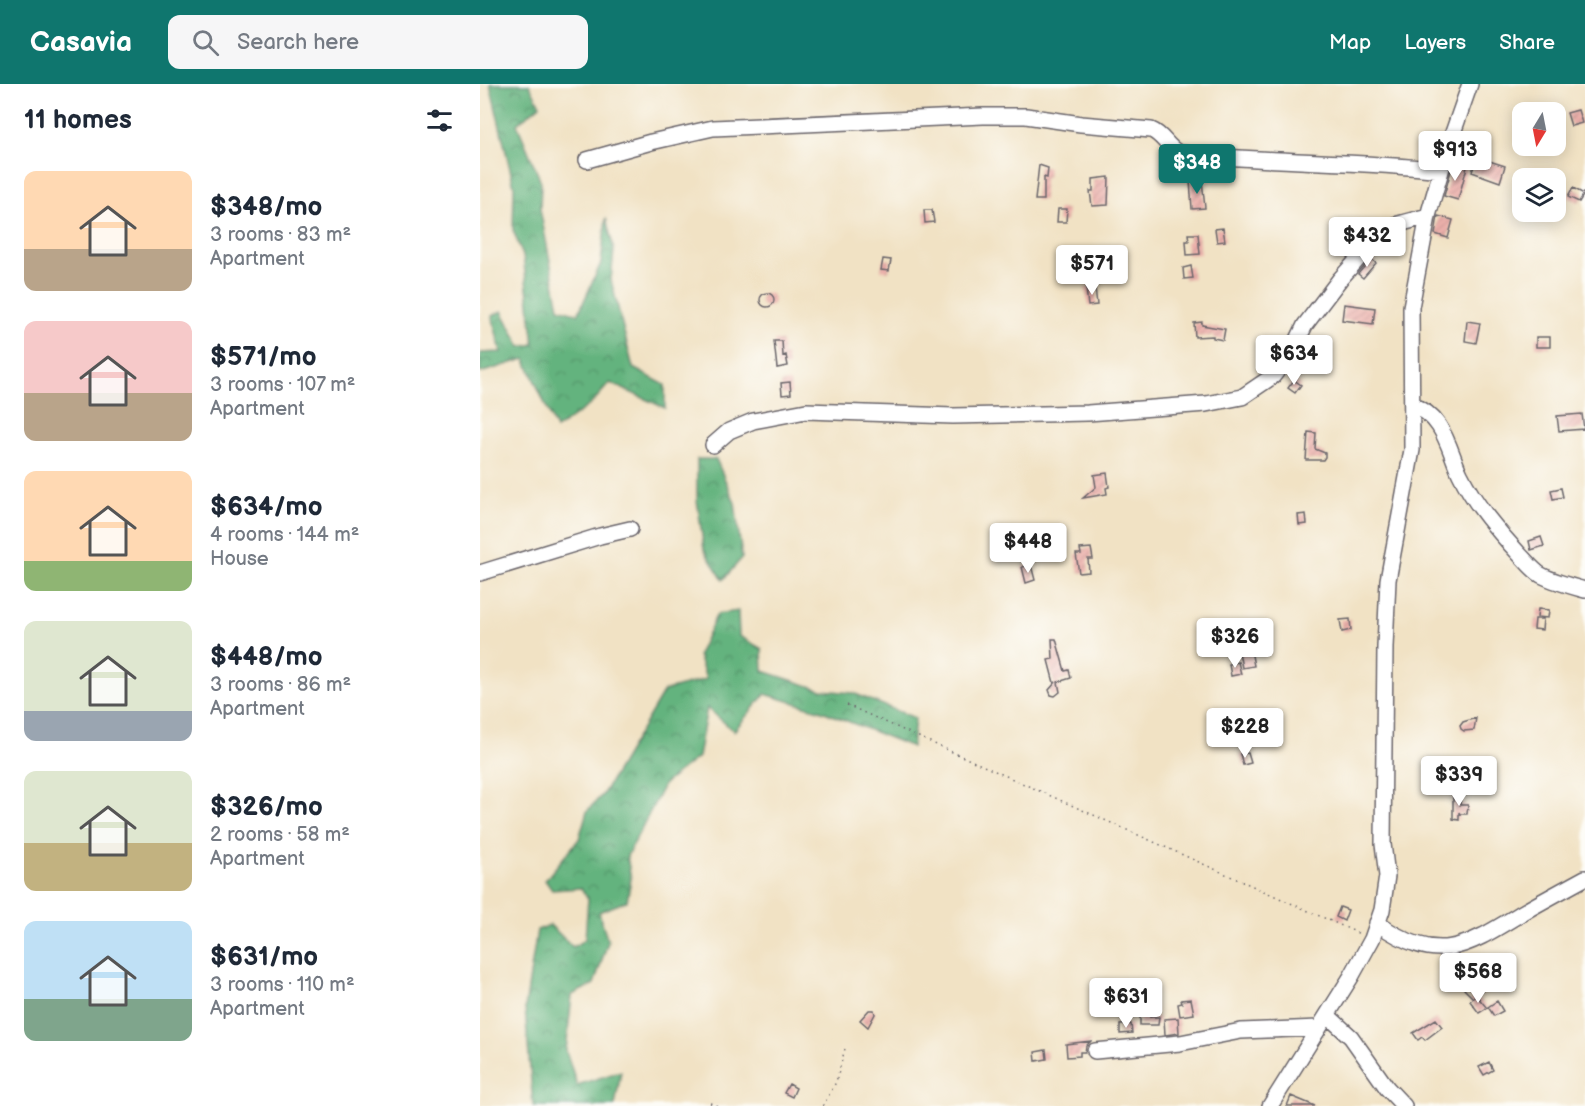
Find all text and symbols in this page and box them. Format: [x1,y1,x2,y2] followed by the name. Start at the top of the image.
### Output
[168,15,588,69] search box
[30,26,132,59] text: Casavia
[189,26,222,59] icon: search
[237,29,359,56] text: Search here
[1329,30,1371,55] text: Map
[1404,30,1466,55] text: Layers
[1499,30,1555,55] text: Share
[1512,102,1566,156] north arrow
[1512,102,1566,222] map controls
[423,104,456,137] icon: filters
[24,105,132,136] text: 11 homes
[1419,131,1491,182] pin: $913
[1433,138,1478,162] text: $913
[1161,144,1233,195] pin: $348
[1173,151,1221,175] text: $348
[1512,168,1566,222] button: layers
[210,192,322,223] text: $348/mo
[72,195,144,267] icon: home
[1331,217,1403,268] pin: $432
[210,223,351,247] text: 3 rooms · 83 m²
[1343,224,1391,248] text: $432
[1056,245,1128,296] pin: $571
[210,247,305,271] text: Apartment
[1070,252,1114,276] text: $571
[1258,335,1330,386] pin: $634
[210,342,317,373] text: $571/mo
[1270,342,1318,366] text: $634
[72,345,144,417] icon: home
[210,373,355,397] text: 3 rooms · 107 m²
[210,397,305,421] text: Apartment
[210,492,323,523] text: $634/mo
[72,495,144,567] icon: home
[210,523,359,547] text: 4 rooms · 144 m²
[992,523,1064,574] pin: $448
[1004,530,1052,554] text: $448
[210,547,269,571] text: House
[1199,618,1271,669] pin: $326
[1211,625,1259,649] text: $326
[210,642,323,673] text: $448/mo
[72,645,144,717] icon: home
[210,673,351,697] text: 3 rooms · 86 m²
[210,697,305,721] text: Apartment
[1209,708,1281,759] pin: $228
[1220,715,1270,739] text: $228
[1423,756,1495,807] pin: $339
[1435,763,1483,787] text: $339
[210,792,323,823] text: $326/mo
[72,795,144,867] icon: home
[210,823,350,847] text: 2 rooms · 58 m²
[210,847,305,871] text: Apartment
[210,942,318,973] text: $631/mo
[72,945,144,1017] icon: home
[1442,953,1514,1004] pin: $568
[1454,960,1502,984] text: $568
[210,973,355,997] text: 3 rooms · 110 m²
[1090,978,1162,1029] pin: $631
[1103,985,1149,1009] text: $631
[210,997,305,1021] text: Apartment

